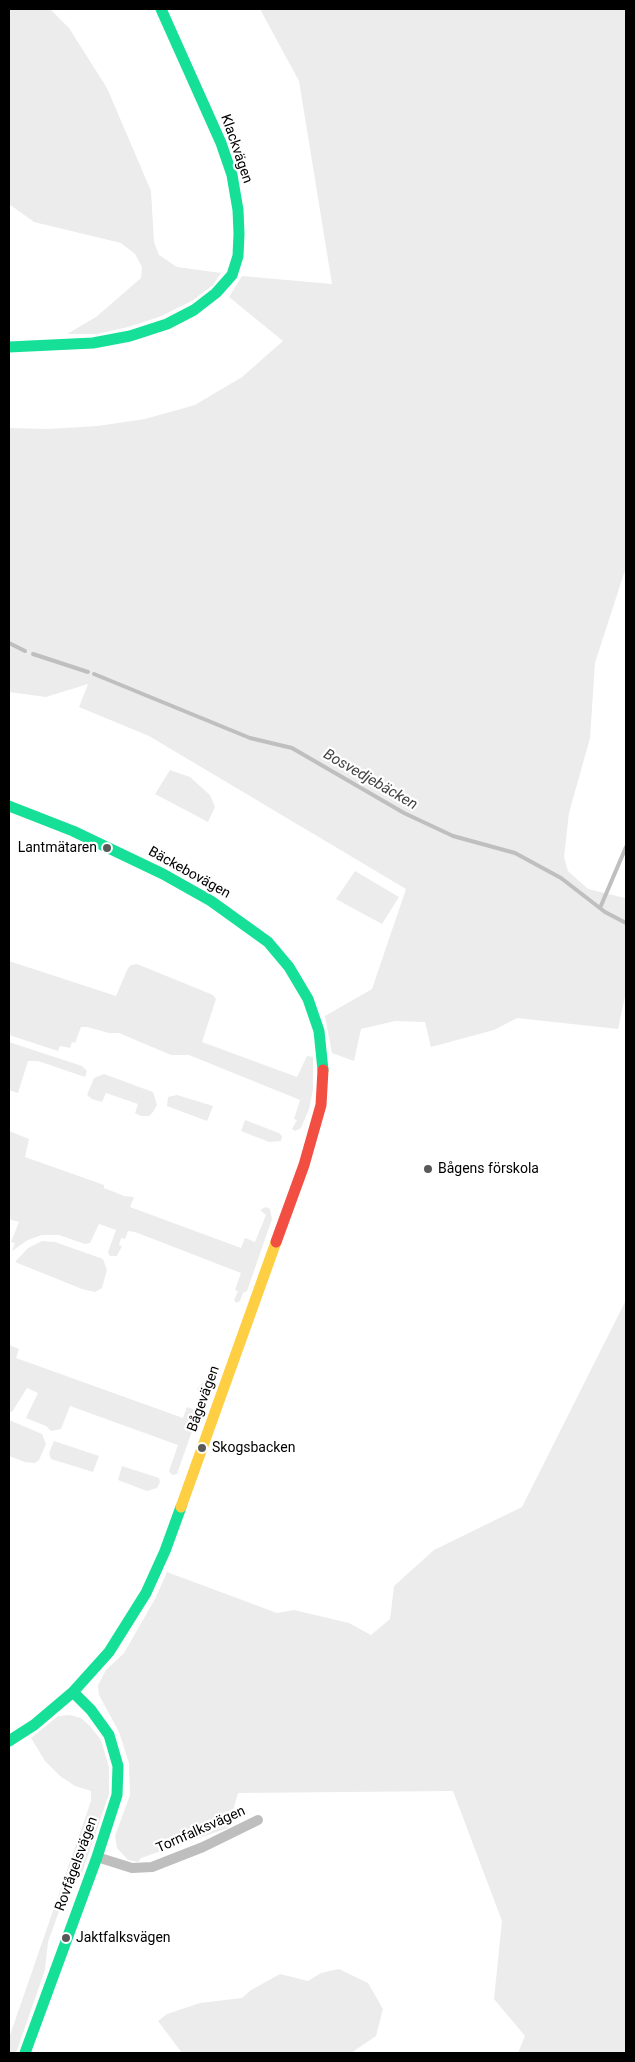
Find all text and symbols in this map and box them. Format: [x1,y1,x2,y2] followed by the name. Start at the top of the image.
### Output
[216,112,256,186] street label: Klackvägen
[320,746,420,814] water label: Bosvedjebäcken
[18,840,97,856] place label: Lantmätaren
[101,842,113,854] marker: Lantmätaren
[145,844,233,902] street label: Bäckebovägen
[438,1161,539,1177] place label: Bågens förskola
[422,1163,434,1175] marker: Bågens förskola
[184,1364,224,1434] street label: Bågevägen
[212,1440,295,1456] place label: Skogsbacken
[196,1442,208,1454] marker: Skogsbacken
[154,1803,248,1857] street label: Tornfalksvägen
[52,1815,102,1913] street label: Rovfågelsvägen
[76,1930,171,1946] place label: Jaktfalksvägen
[60,1932,72,1944] marker: Jaktfalksvägen

